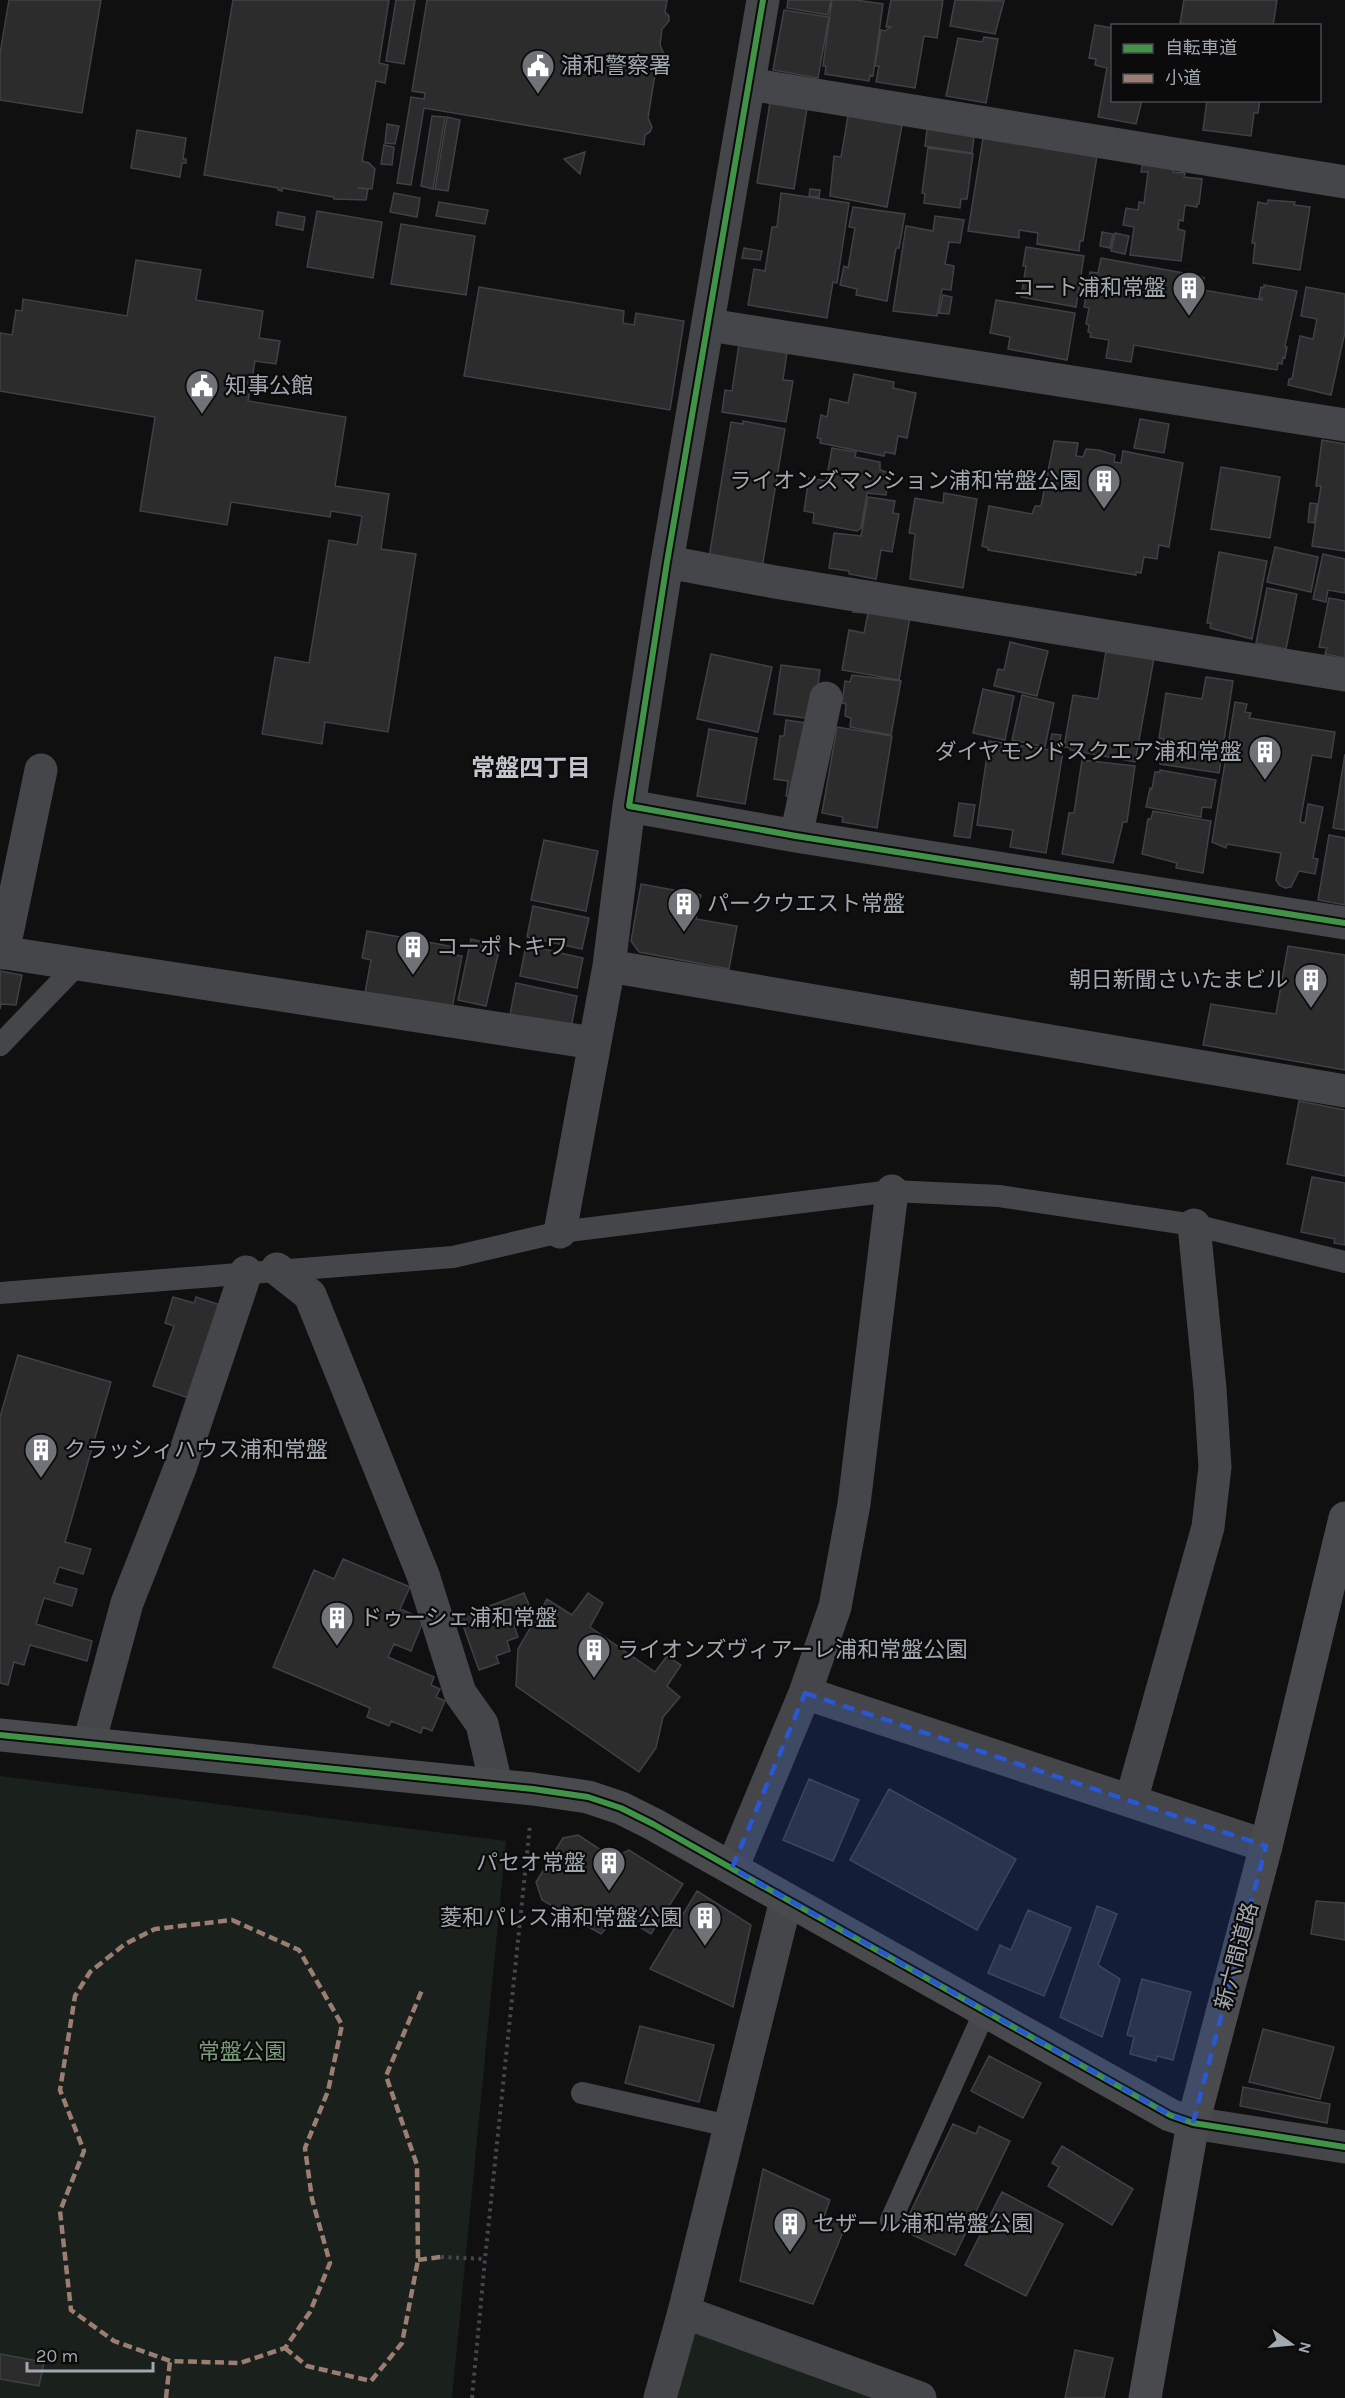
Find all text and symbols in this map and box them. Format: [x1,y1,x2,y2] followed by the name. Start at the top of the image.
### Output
[1111,24,1321,102] legend
[1165,37,1237,59] text: 自転車道
[520,48,556,95] public building icon: 浦和警察署
[561,53,671,79] place label: 浦和警察署
[1165,67,1201,89] text: 小道
[1171,270,1207,317] building icon: コート浦和常盤
[1012,275,1166,301] place label: コート浦和常盤
[184,368,220,415] public building icon: 知事公館
[225,373,313,399] place label: 知事公館
[1086,463,1122,510] building icon: ライオンズマンション浦和常盤公園
[729,468,1081,494] place label: ライオンズマンション浦和常盤公園
[1247,734,1283,781] building icon: ダイヤモンドスクエア浦和常盤
[935,739,1242,765] place label: ダイヤモンドスクエア浦和常盤
[471,754,591,782] district label: 常盤四丁目
[666,886,702,933] building icon: パークウエスト常盤
[707,891,905,917] place label: パークウエスト常盤
[395,929,431,976] building icon: コーポトキワ
[436,934,568,960] place label: コーポトキワ
[1293,962,1329,1009] building icon: 朝日新聞さいたまビル
[1069,967,1288,993] place label: 朝日新聞さいたまビル
[23,1432,59,1479] building icon: クラッシィハウス浦和常盤
[64,1437,328,1463] place label: クラッシィハウス浦和常盤
[319,1600,355,1647] building icon: ドゥーシェ浦和常盤
[360,1605,558,1631] place label: ドゥーシェ浦和常盤
[576,1632,612,1679] building icon: ライオンズヴィアーレ浦和常盤公園
[617,1637,967,1663] place label: ライオンズヴィアーレ浦和常盤公園
[591,1845,627,1892] building icon: パセオ常盤
[476,1850,586,1876] place label: パセオ常盤
[687,1900,723,1947] building icon: 菱和パレス浦和常盤公園
[1210,1900,1264,2012] street label: 新六間道路
[440,1905,682,1931] place label: 菱和パレス浦和常盤公園
[198,2039,286,2065] park label: 常盤公園
[772,2206,808,2253] building icon: セザール浦和常盤公園
[813,2211,1033,2237] place label: セザール浦和常盤公園
[1261,2314,1321,2374] north arrow
[27,2335,153,2373] scale bar
[1294,2340,1316,2356] text: N
[36,2345,78,2367] text: 20 m

